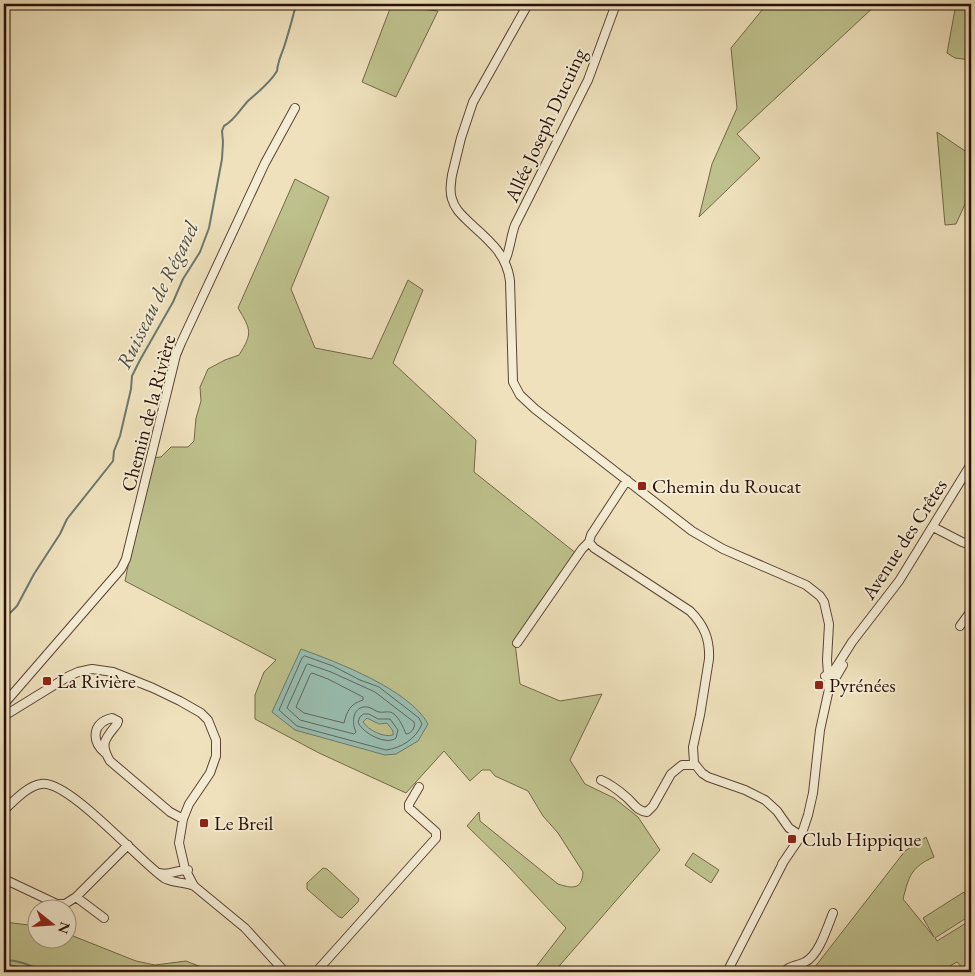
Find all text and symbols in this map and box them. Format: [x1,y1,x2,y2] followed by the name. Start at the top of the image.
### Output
[498,44,592,207] street label: Allée Joseph Ducuing
[110,216,205,373] water label: Ruisseau de Réganel
[115,332,181,494] street label: Chemin de la Rivière
[652,473,801,499] place label: Chemin du Roucat
[855,474,953,605] street label: Avenue des Crêtes
[636,480,648,492] marker: Chemin du Roucat
[57,668,136,694] place label: La Rivière
[829,672,896,698] place label: Pyrénées
[41,675,53,687] marker: La Rivière
[813,679,825,691] marker: Pyrénées
[214,810,274,836] place label: Le Breil
[198,817,210,829] marker: Le Breil
[802,826,922,852] place label: Club Hippique
[786,833,798,845] marker: Club Hippique
[28,898,78,948] north arrow
[54,920,75,936] text: N

